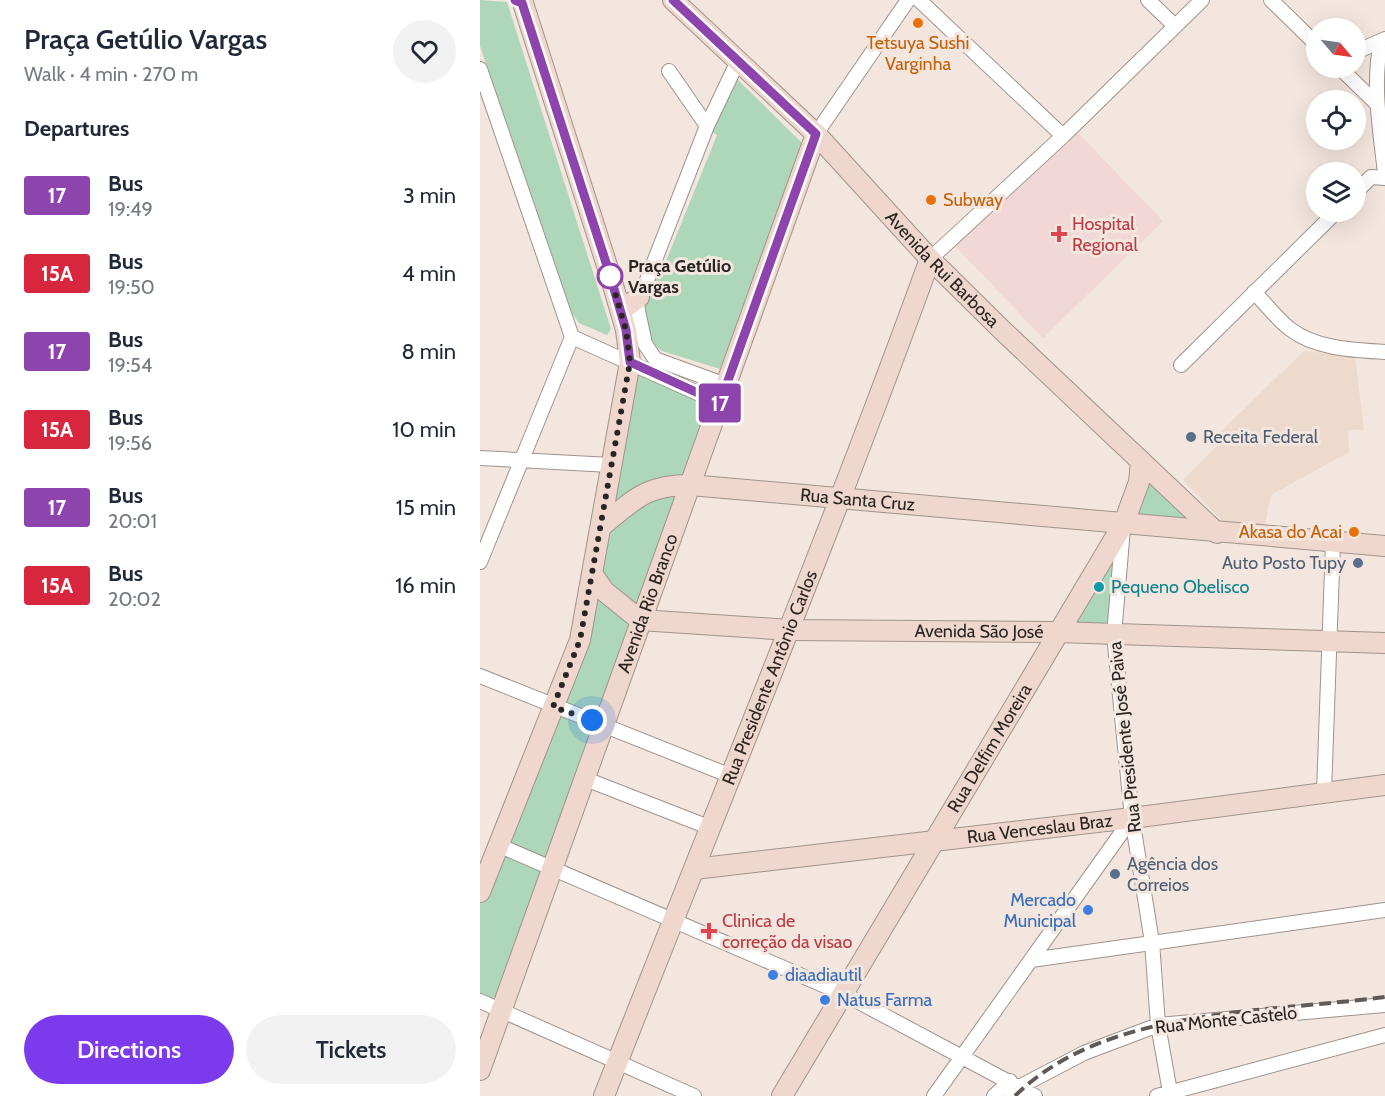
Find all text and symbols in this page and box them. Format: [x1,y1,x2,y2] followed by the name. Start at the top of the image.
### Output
[911,16,925,30] marker: Tetsuya Sushi Varginha
[1306,18,1366,78] north arrow
[1306,18,1366,222] map controls
[393,20,456,83] button: heart
[24,22,267,56] text: Praça Getúlio Vargas
[867,32,969,75] place label: Tetsuya Sushi Varginha
[24,62,198,86] text: Walk · 4 min · 270 m
[1306,90,1366,150] button: locate
[24,115,129,142] text: Departures
[1306,162,1366,222] button: layers
[108,170,143,197] text: Bus
[403,182,456,209] text: 3 min
[48,183,66,208] text: 17
[943,189,1003,211] place label: Subway
[924,193,938,207] marker: Subway
[108,197,153,221] text: 19:49
[881,206,1004,332] street label: Avenida Rui Barbosa
[1072,213,1138,256] place label: Hospital Regional
[1050,225,1068,243] marker: Hospital Regional
[108,248,143,275] text: Bus
[628,255,731,298] place label: Praça Getúlio Vargas
[402,260,456,287] text: 4 min
[41,261,73,286] text: 15A
[597,263,623,289] marker: Praça Getúlio Vargas
[108,275,155,299] text: 19:50
[108,326,143,353] text: Bus
[401,338,456,365] text: 8 min
[48,339,66,364] text: 17
[108,353,152,377] text: 19:54
[693,384,747,422] line badge: 17
[711,391,729,416] text: 17
[108,404,143,431] text: Bus
[392,416,456,443] text: 10 min
[41,417,73,442] text: 15A
[1203,426,1319,448] place label: Receita Federal
[1184,430,1198,444] marker: Receita Federal
[108,431,152,455] text: 19:56
[108,482,143,509] text: Bus
[799,484,917,516] street label: Rua Santa Cruz
[396,494,456,521] text: 15 min
[48,495,66,520] text: 17
[108,509,157,533] text: 20:01
[1239,521,1342,543] place label: Akasa do Acai
[1347,525,1361,539] marker: Akasa do Acai
[613,530,683,676] street label: Avenida Rio Branco
[1222,552,1346,574] place label: Auto Posto Tupy
[1351,556,1365,570] marker: Auto Posto Tupy
[108,560,143,587] text: Bus
[717,567,822,788] street label: Rua Presidente Antônio Carlos
[395,572,456,599] text: 16 min
[41,573,73,598] text: 15A
[1111,576,1249,598] place label: Pequeno Obelisco
[1092,580,1106,594] marker: Pequeno Obelisco
[108,587,161,611] text: 20:02
[914,620,1044,643] street label: Avenida São José
[1104,640,1146,834] street label: Rua Presidente José Paiva
[943,680,1037,817] street label: Rua Delfim Moreira
[577,705,607,735] your location
[966,809,1114,848] street label: Rua Venceslau Braz
[1127,853,1218,896] place label: Agência dos Correios
[1108,867,1122,881] marker: Agência dos Correios
[1003,889,1077,932] place label: Mercado Municipal
[1081,903,1095,917] marker: Mercado Municipal
[722,910,853,953] place label: Clinica de correção da visao
[700,922,718,940] marker: Clinica de correção da visao
[785,964,863,986] place label: diaadiautil
[766,968,780,982] marker: diaadiautil
[837,989,932,1011] place label: Natus Farma
[818,993,832,1007] marker: Natus Farma
[1154,1002,1298,1038] street label: Rua Monte Castelo
[24,1015,234,1084] button: Directions
[246,1015,456,1084] button: Tickets

